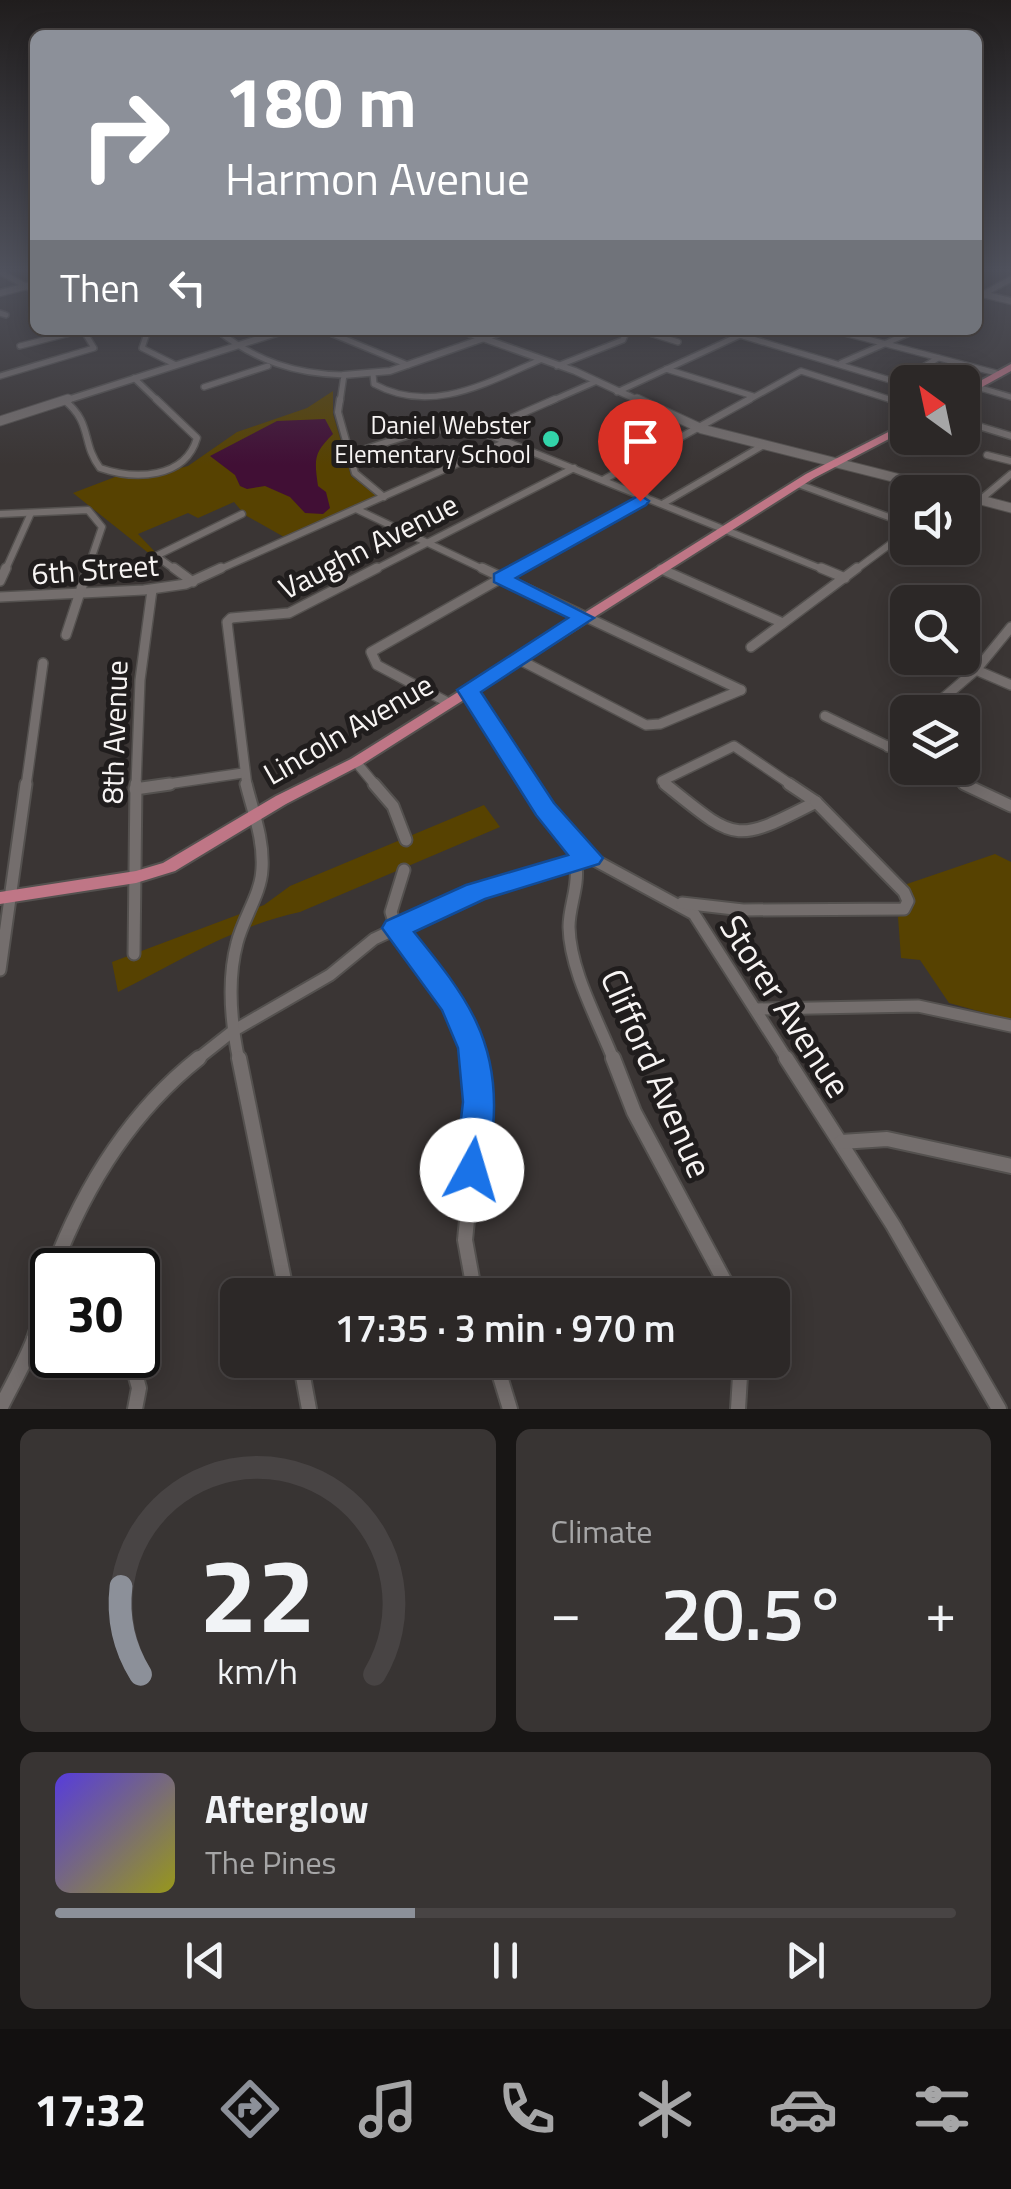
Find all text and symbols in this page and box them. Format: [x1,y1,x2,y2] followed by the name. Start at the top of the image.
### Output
[225,48,417,154] text: 180 m
[60,70,190,200] icon: right
[225,144,530,212] text: Harmon Avenue
[60,259,140,317] text: Then
[160,260,215,315] icon: left
[890,365,980,455] north arrow
[890,365,980,785] map controls
[598,399,683,502] pin
[334,406,531,473] place label: Daniel Webster Elementary School
[613,414,668,469] icon: arrive
[540,428,562,450] marker: Daniel Webster Elementary School
[890,475,980,565] button: sound
[270,481,466,611] street label: Vaughn Avenue
[30,542,161,596] street label: 6th Street
[890,585,980,675] button: search
[89,659,139,805] street label: 8th Avenue
[255,662,441,796] street label: Lincoln Avenue
[890,695,980,785] button: layers
[707,904,865,1108] street label: Storer Avenue
[587,960,727,1186] street label: Clifford Avenue
[420,1118,524,1222] position arrow
[30,1248,160,1378] speed limit sign: 30
[334,1299,676,1357] text: 17:35 · 3 min · 970 m
[551,1507,652,1555] text: Climate
[200,1514,316,1672] text: 22
[660,1555,846,1669] text: 20.5°
[551,1570,581,1653] text: −
[925,1570,956,1653] text: +
[217,1643,298,1698] text: km/h
[205,1780,369,1838] text: Afterglow
[205,1838,336,1886] text: The Pines
[178,1933,233,1988] icon: previous
[478,1933,533,1988] icon: pause
[778,1933,833,1988] icon: next
[215,2074,285,2144] icon: directions
[353,2074,423,2144] icon: music
[492,2074,562,2144] icon: phone
[630,2074,700,2144] icon: climate
[768,2074,838,2144] icon: car
[907,2074,977,2144] icon: filters
[34,2075,147,2143] text: 17:32

